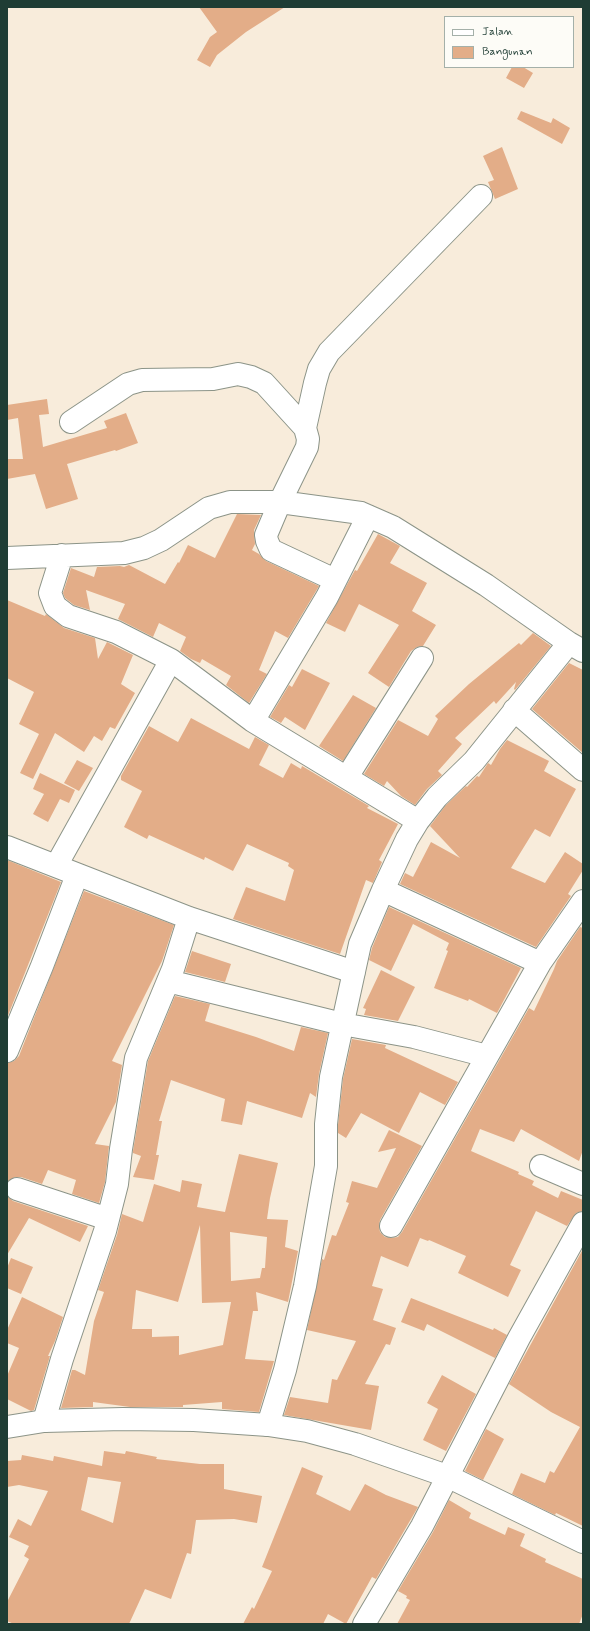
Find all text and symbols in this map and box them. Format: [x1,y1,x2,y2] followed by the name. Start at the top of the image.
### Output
[444,16,574,68] legend
[482,24,513,40] text: Jalan
[482,44,533,60] text: Bangunan

